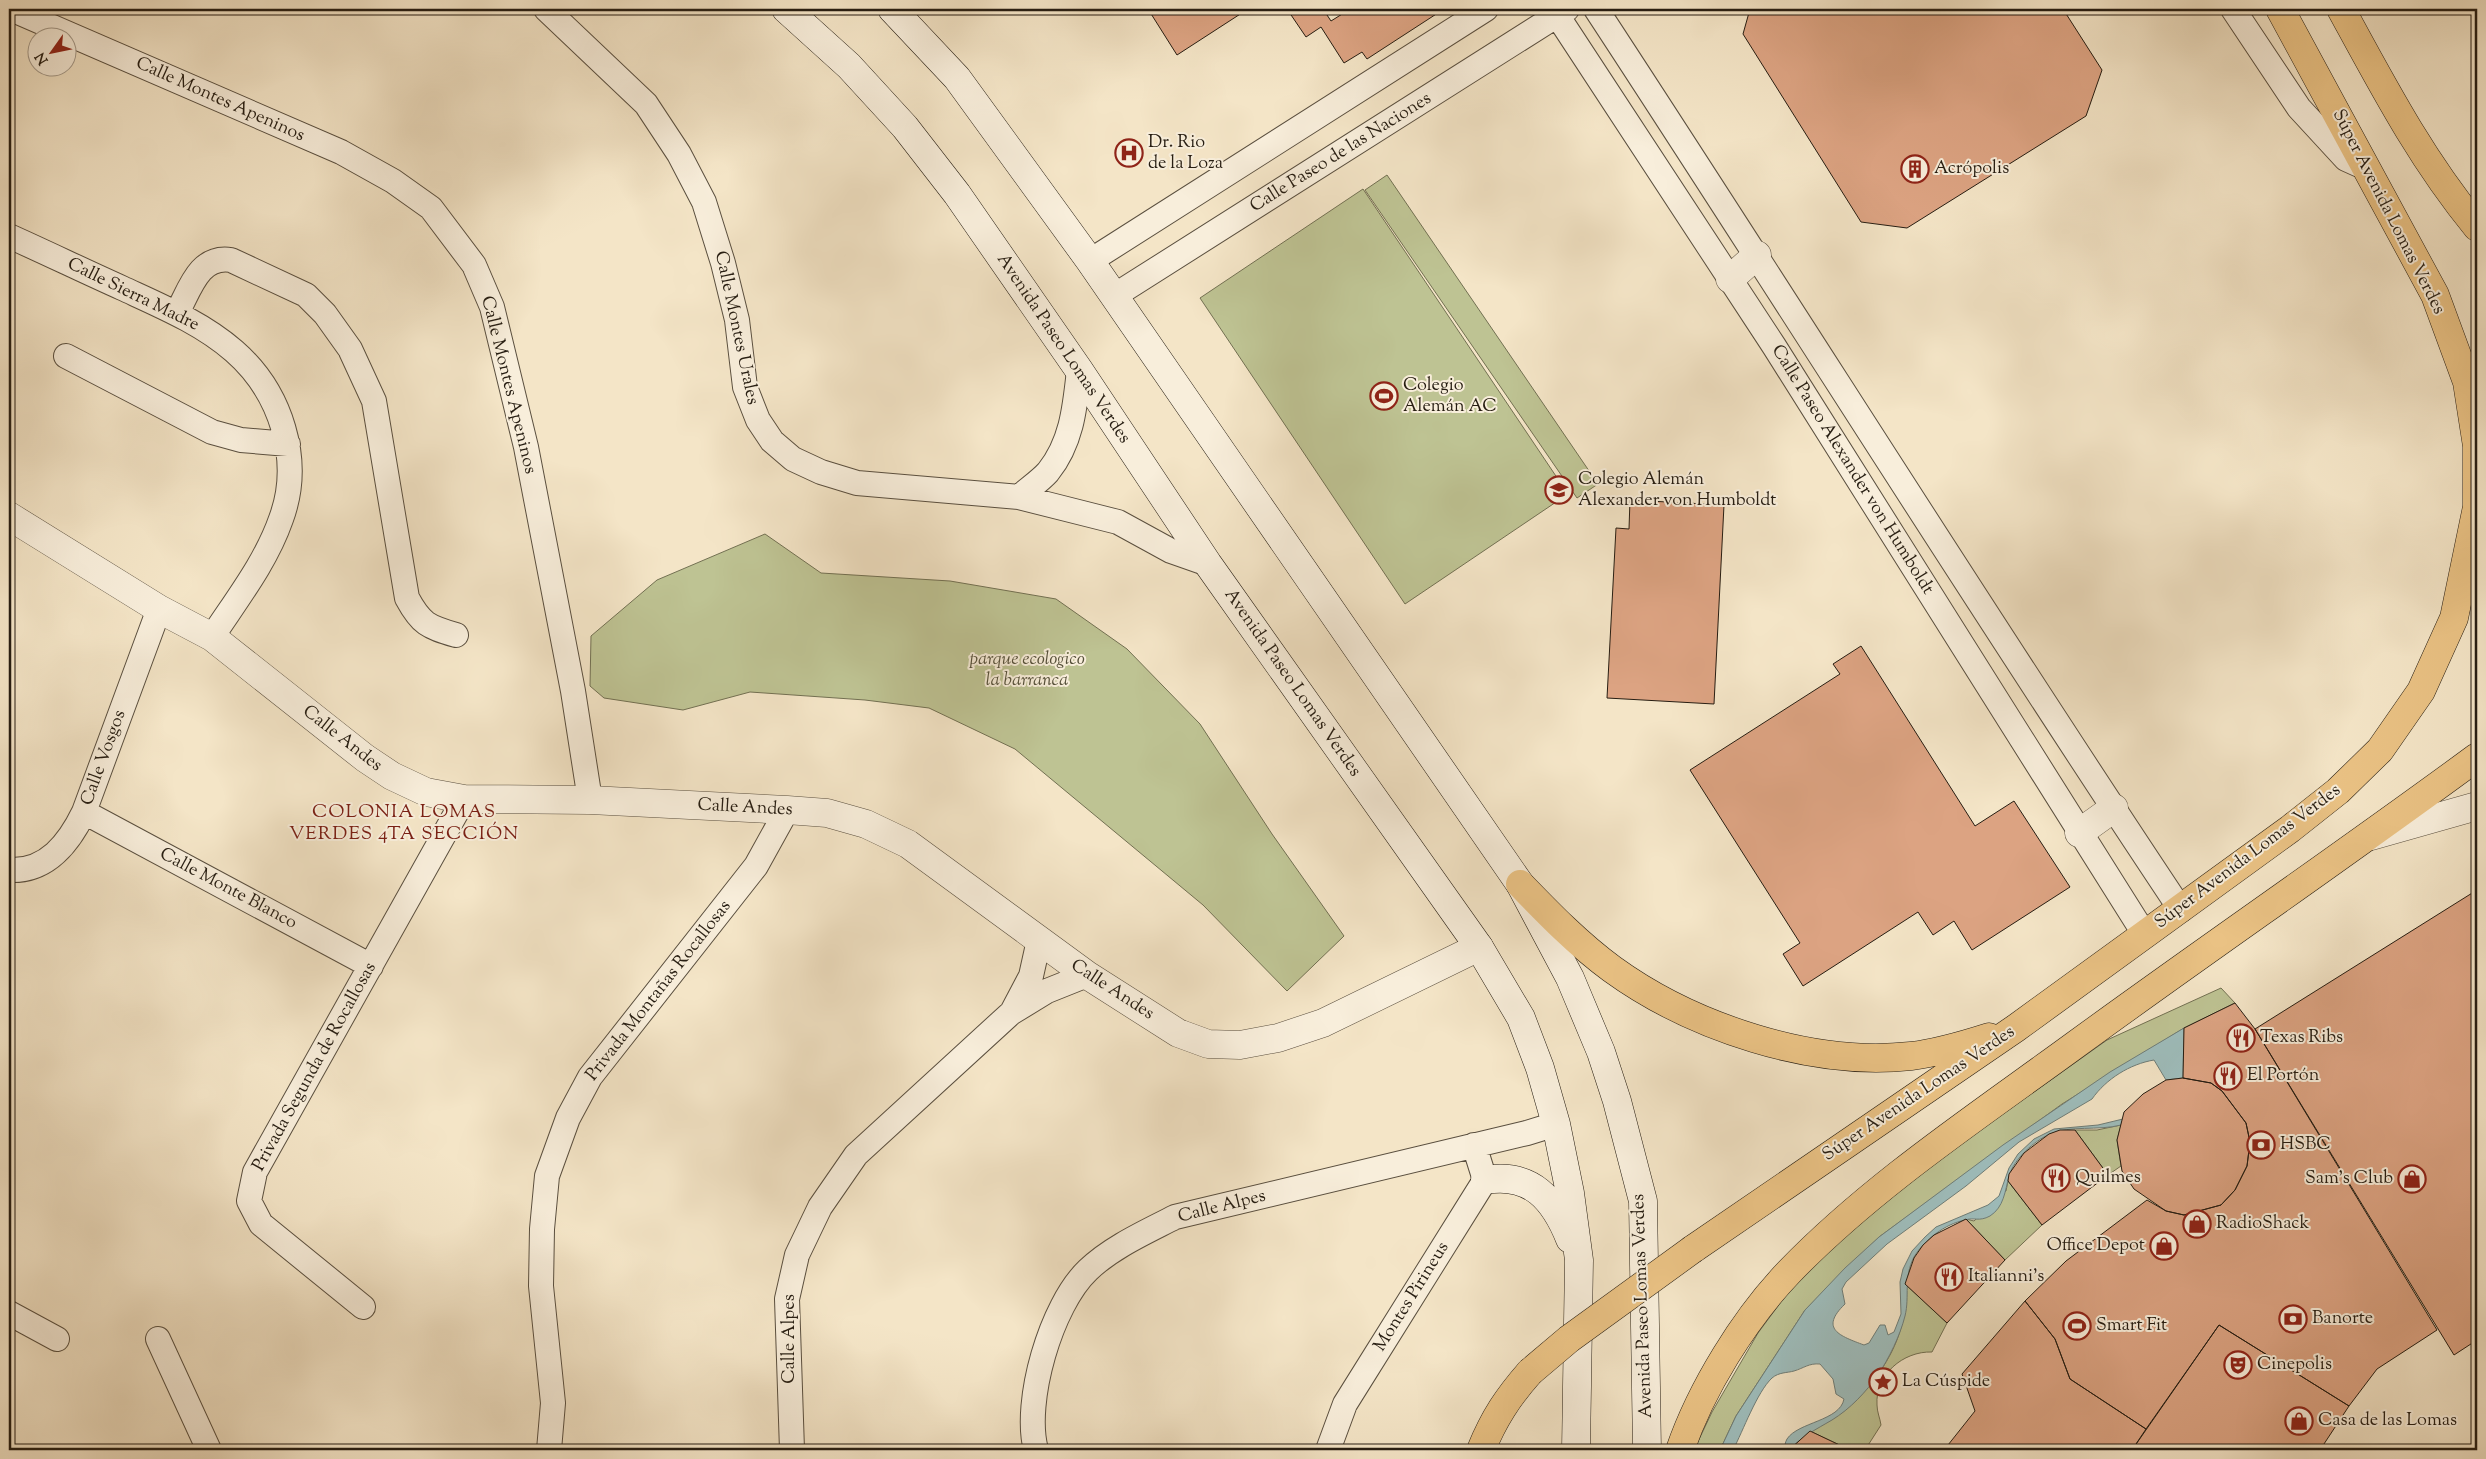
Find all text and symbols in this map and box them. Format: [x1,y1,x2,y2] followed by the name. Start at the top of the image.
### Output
[28,28,78,78] north arrow
[31,48,54,68] text: N
[131,51,309,149] street label: Calle Montes Apeninos
[1245,86,1437,220] street label: Calle Paseo de las Naciones
[2325,105,2451,319] street label: Súper Avenida Lomas Verdes
[1148,130,1223,177] place label: Dr. Rio de la Loza
[1114,138,1144,168] hospital icon: Dr. Rio de la Loza
[1900,154,1930,184] building icon: Acrópolis
[1934,156,2009,182] place label: Acrópolis
[707,249,765,407] street label: Calle Montes Urales
[989,249,1137,449] street label: Avenida Paseo Lomas Verdes
[63,252,203,338] street label: Calle Sierra Madre
[473,293,543,477] street label: Calle Montes Apeninos
[1764,340,1940,600] street label: Calle Paseo Alexander von Humboldt
[1403,373,1497,420] place label: Colegio Alemán AC
[1369,381,1399,411] sports icon: Colegio Alemán AC
[1578,467,1776,514] place label: Colegio Alemán Alexander von Humboldt
[1544,475,1574,505] school or university icon: Colegio Alemán Alexander von Humboldt
[1217,584,1367,782] street label: Avenida Paseo Lomas Verdes
[969,647,1085,694] park label: parque ecologico la barranca
[296,699,388,779] street label: Calle Andes
[75,707,133,809] street label: Calle Vosgos
[2149,778,2347,936] street label: Súper Avenida Lomas Verdes
[697,793,793,823] street label: Calle Andes
[289,799,519,848] district label: COLONIA LOMAS VERDES 4TA SECCIÓN
[155,842,302,936] street label: Calle Monte Blanco
[580,895,738,1087] street label: Privada Montañas Rocallosas
[1065,953,1159,1027] street label: Calle Andes
[247,958,383,1176] street label: Privada Segunda de Rocallosas
[1818,1020,2020,1168] street label: Súper Avenida Lomas Verdes
[2226,1023,2256,1053] restaurant icon: Texas Ribs
[2260,1025,2343,1051] place label: Texas Ribs
[2213,1061,2243,1091] restaurant icon: El Portón
[2247,1063,2320,1089] place label: El Portón
[2246,1130,2276,1160] bank icon: HSBC
[2280,1132,2331,1158] place label: HSBC
[2041,1163,2071,1193] restaurant icon: Quilmes
[2397,1164,2427,1194] shop icon: Sam's Club
[2075,1165,2141,1191] place label: Quilmes
[2305,1166,2393,1192] place label: Sam's Club
[1175,1184,1269,1230] street label: Calle Alpes
[1626,1193,1660,1419] street label: Avenida Paseo Lomas Verdes
[2182,1209,2212,1239] shop icon: RadioShack
[2216,1211,2309,1237] place label: RadioShack
[2149,1231,2179,1261] shop icon: Office Depot
[2046,1233,2145,1259] place label: Office Depot
[1368,1237,1456,1357] street label: Montes Pirineus
[1934,1262,1964,1292] restaurant icon: Italianni's
[1968,1264,2044,1290] place label: Italianni's
[777,1294,803,1384] street label: Calle Alpes
[2278,1304,2308,1334] bank icon: Banorte
[2312,1306,2373,1332] place label: Banorte
[2062,1311,2092,1341] sports icon: Smart Fit
[2096,1313,2167,1339] place label: Smart Fit
[2223,1350,2253,1380] theatre icon: Cinepolis
[2257,1352,2332,1378] place label: Cinepolis
[1868,1367,1898,1397] place icon: La Cúspide
[1902,1369,1990,1395] place label: La Cúspide
[2284,1406,2314,1436] shop icon: Casa de las Lomas
[2318,1408,2457,1434] place label: Casa de las Lomas

